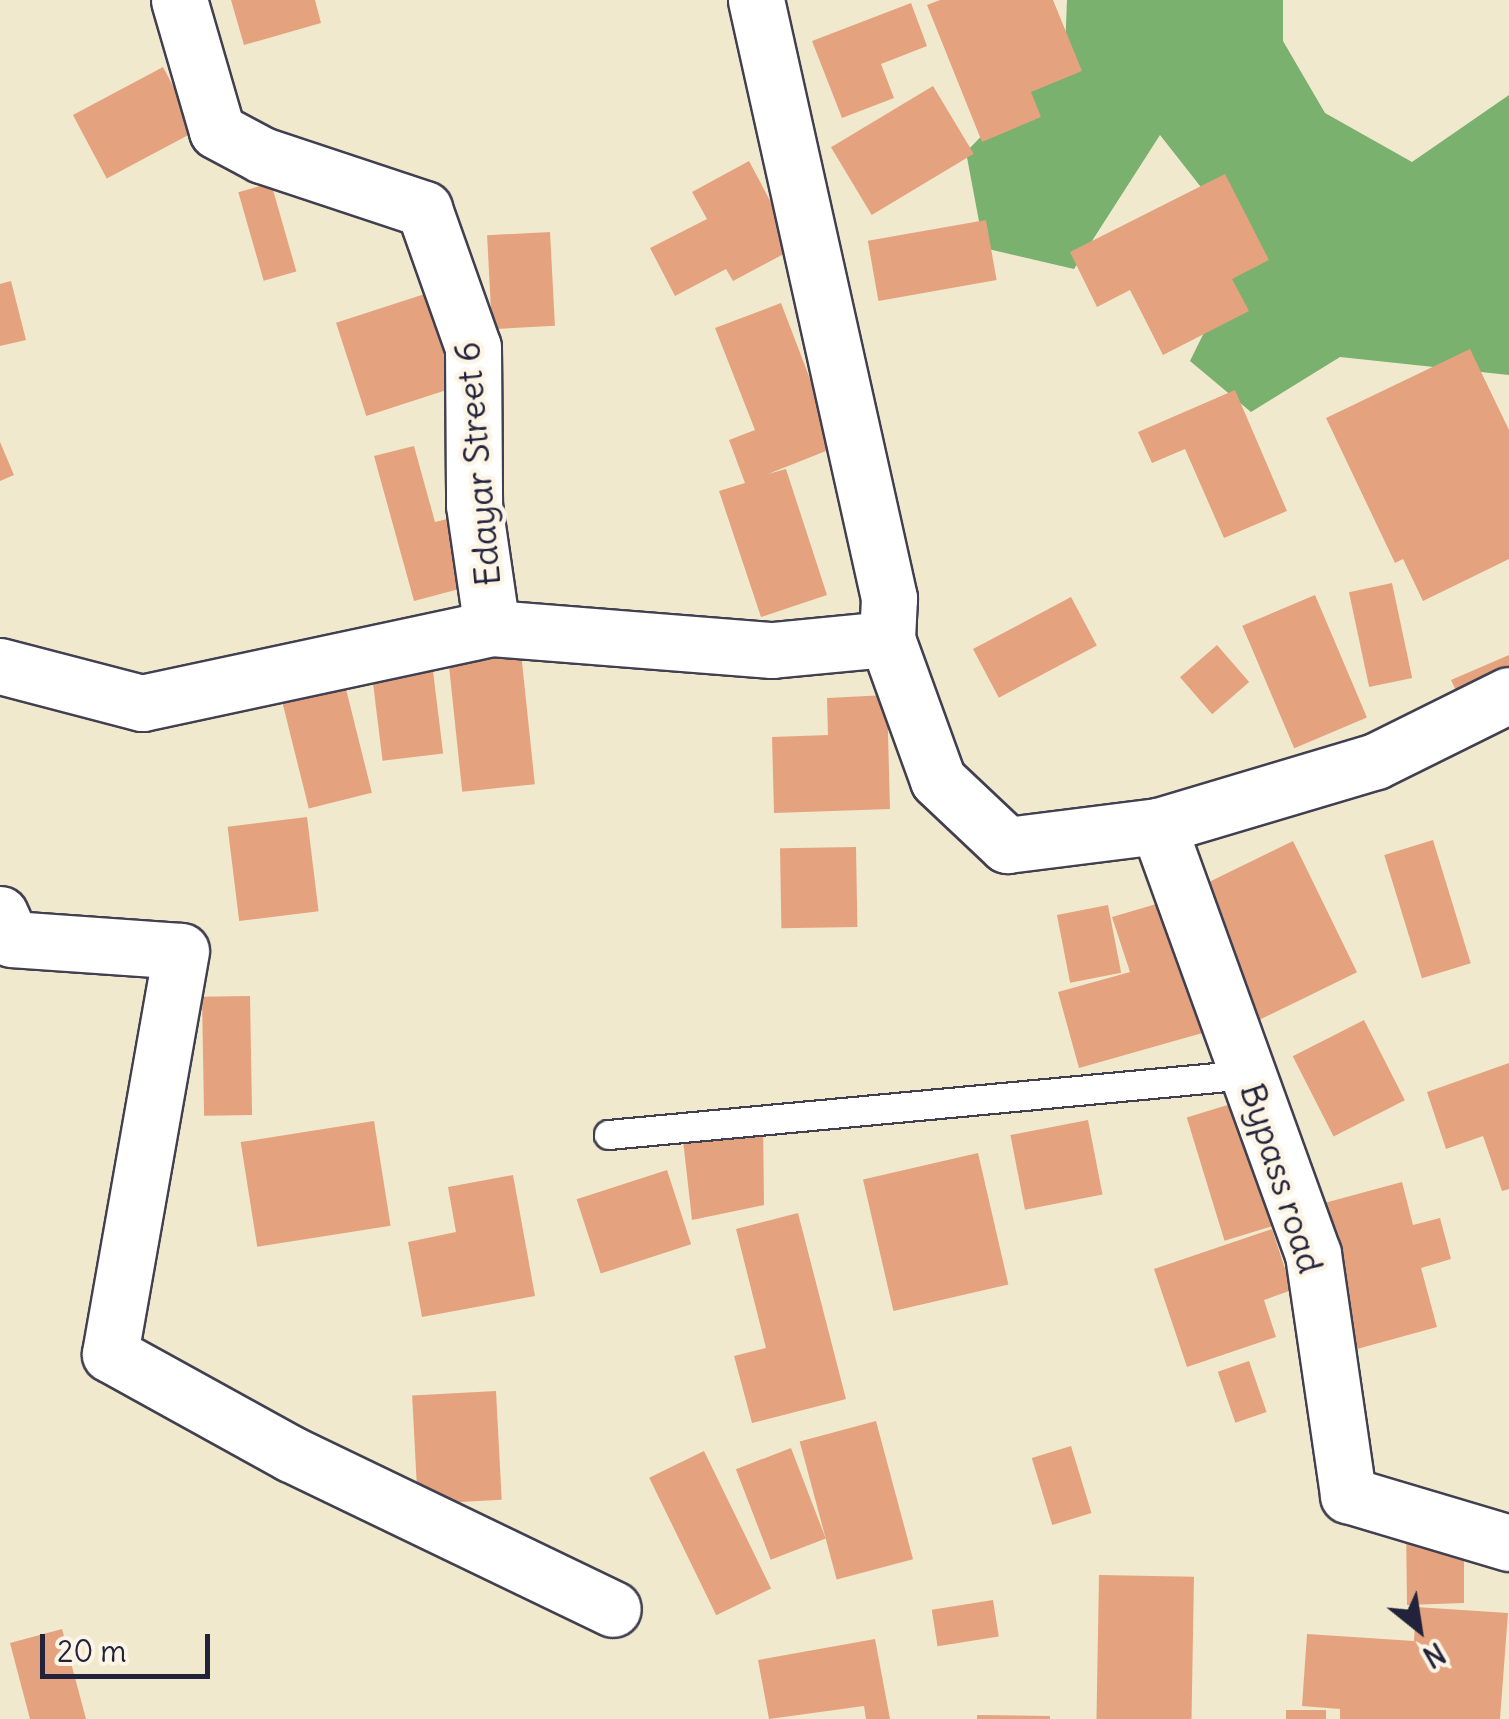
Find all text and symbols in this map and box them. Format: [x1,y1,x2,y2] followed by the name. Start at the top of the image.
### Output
[445,340,509,588] street label: Edayar Street 6
[1232,1078,1332,1278] street label: Bypass road
[1369,1579,1469,1679] north arrow
[45,1614,215,1676] scale bar
[57,1632,127,1670] text: 20 m
[1417,1635,1451,1675] text: N

